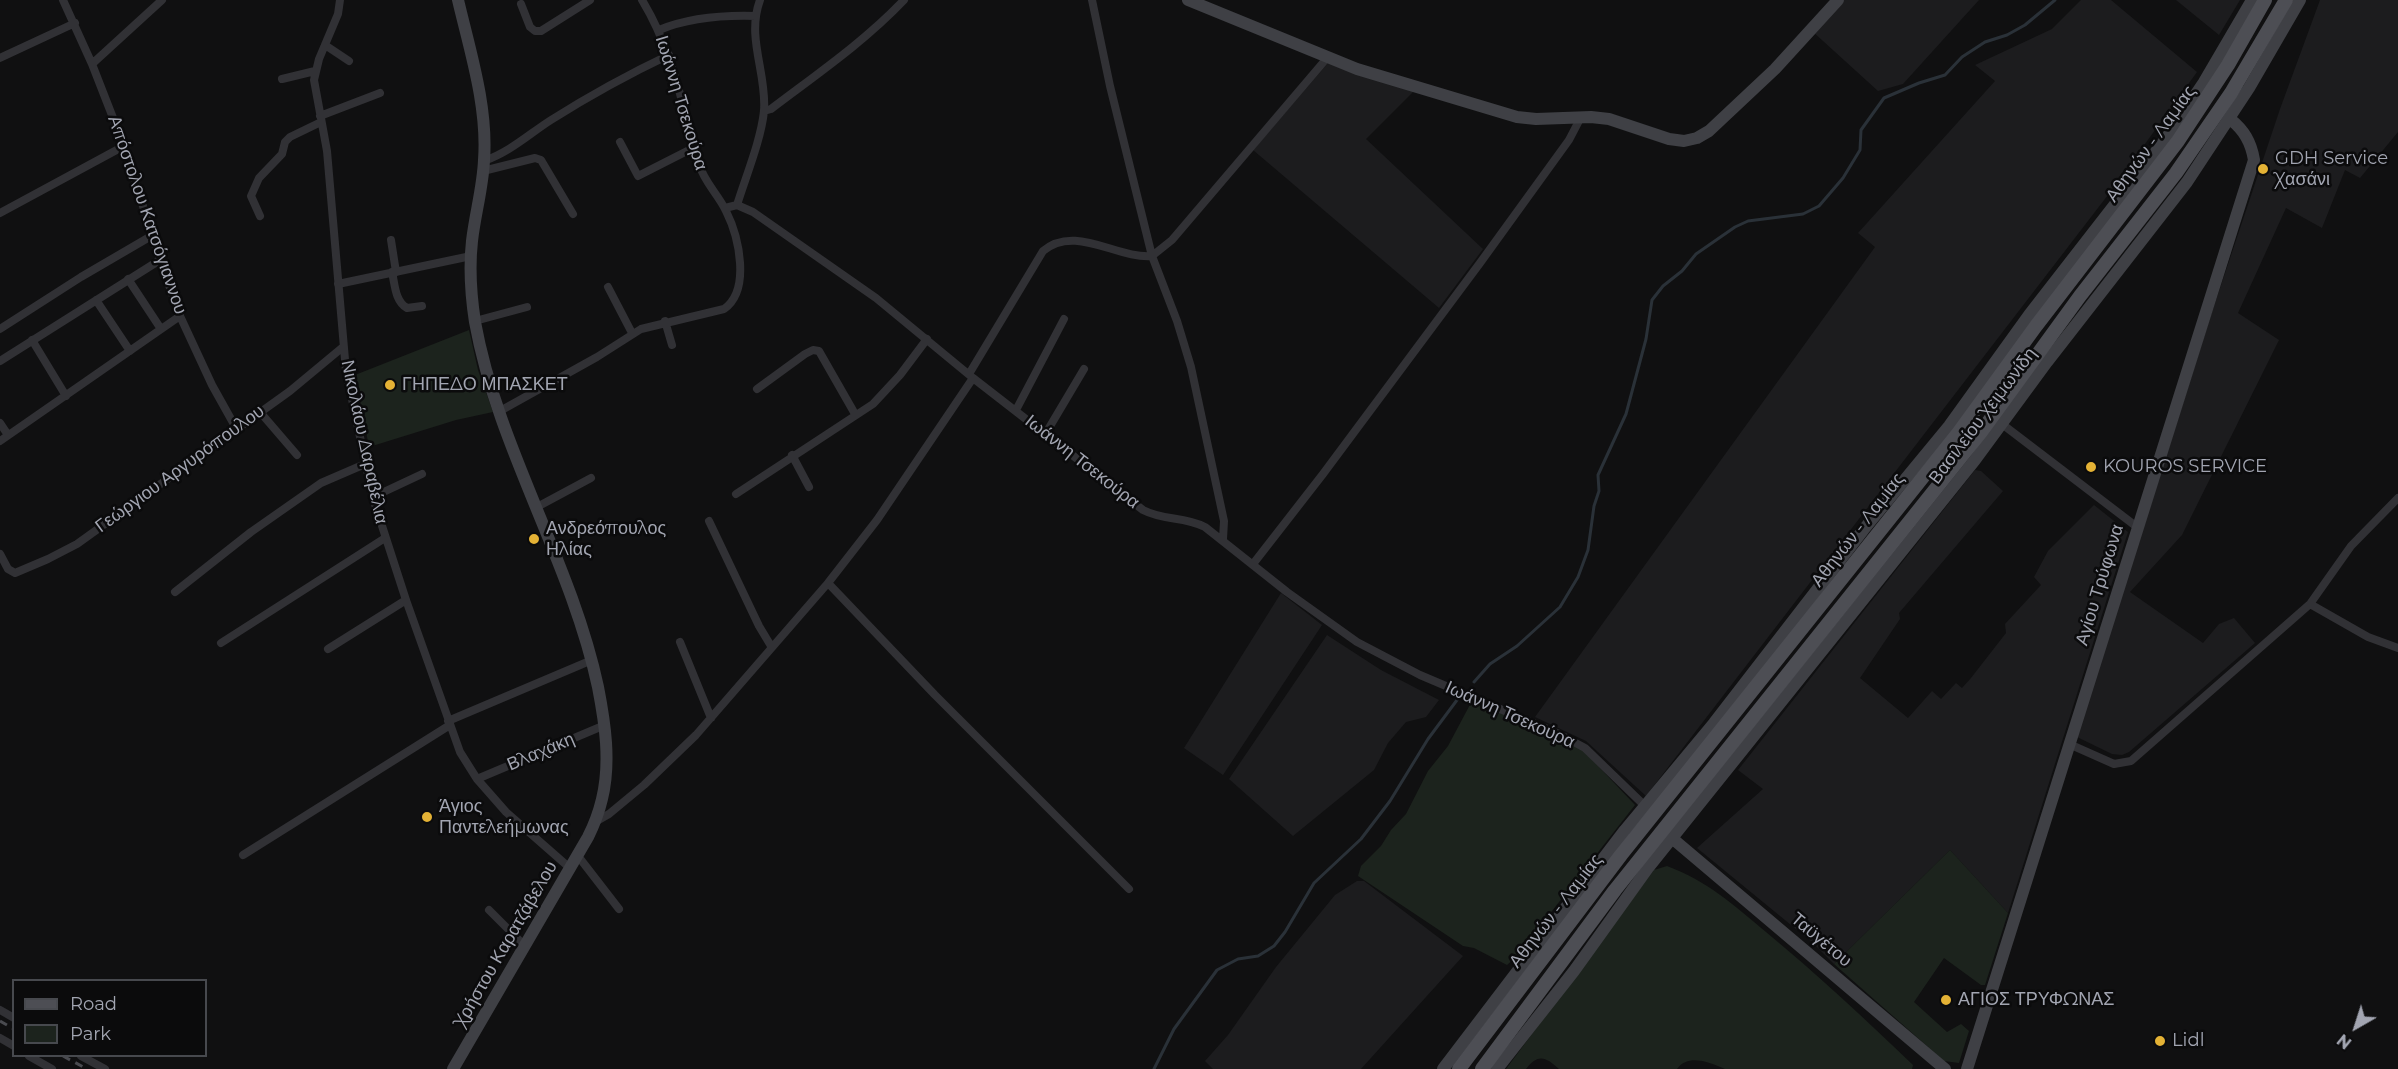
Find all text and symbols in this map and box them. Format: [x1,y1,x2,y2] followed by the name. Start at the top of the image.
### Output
[650,33,712,173] street label: Ιωάννη Τσεκούρα
[2102,82,2200,206] street label: Αθηνών - Λαμίας
[103,113,191,317] street label: Απόστολου Κατσόγιαννου
[2275,148,2388,190] place label: GDH Service Χασάνι
[2256,162,2270,176] marker: GDH Service Χασάνι
[1925,343,2041,489] street label: Βασιλείου Χειμωνίδη
[336,358,392,526] street label: Νικολάου Δαραβέλια
[402,374,568,396] place label: ΓΗΠΕΔΟ ΜΠΑΣΚΕΤ
[383,378,397,392] marker: ΓΗΠΕΔΟ ΜΠΑΣΚΕΤ
[91,400,269,538] street label: Γεώργιου Αργυρόπουλου
[1020,411,1144,513] street label: Ιωάννη Τσεκούρα
[2103,456,2267,478] place label: KOUROS SERVICE
[2084,460,2098,474] marker: KOUROS SERVICE
[1807,469,1909,591] street label: Αθηνών - Λαμίας
[546,518,666,560] place label: Ανδρεόπουλος Ηλίας
[2071,522,2129,648] street label: Αγίου Τρύφωνα
[527,532,541,546] marker: Ανδρεόπουλος Ηλίας
[1442,677,1578,753] street label: Ιωάννη Τσεκούρα
[504,728,578,776] street label: Βλαχάκη
[439,796,569,838] place label: Άγιος Παντελεήμωνας
[420,810,434,824] marker: Άγιος Παντελεήμωνας
[1505,850,1607,972] street label: Αθηνών - Λαμίας
[450,857,562,1031] street label: Χρήστου Καρατζάβελου
[1786,908,1856,972] street label: Ταϋγέτου
[12,979,207,1057] legend
[1958,989,2114,1011] place label: ΑΓΙΟΣ ΤΡΥΦΩΝΑΣ
[70,993,117,1015] text: Road
[1939,993,1953,1007] marker: ΑΓΙΟΣ ΤΡΥΦΩΝΑΣ
[2326,997,2386,1057] north arrow
[70,1023,111,1045] text: Park
[2172,1030,2204,1052] place label: Lidl
[2333,1030,2355,1053] text: N
[2153,1034,2167,1048] marker: Lidl

